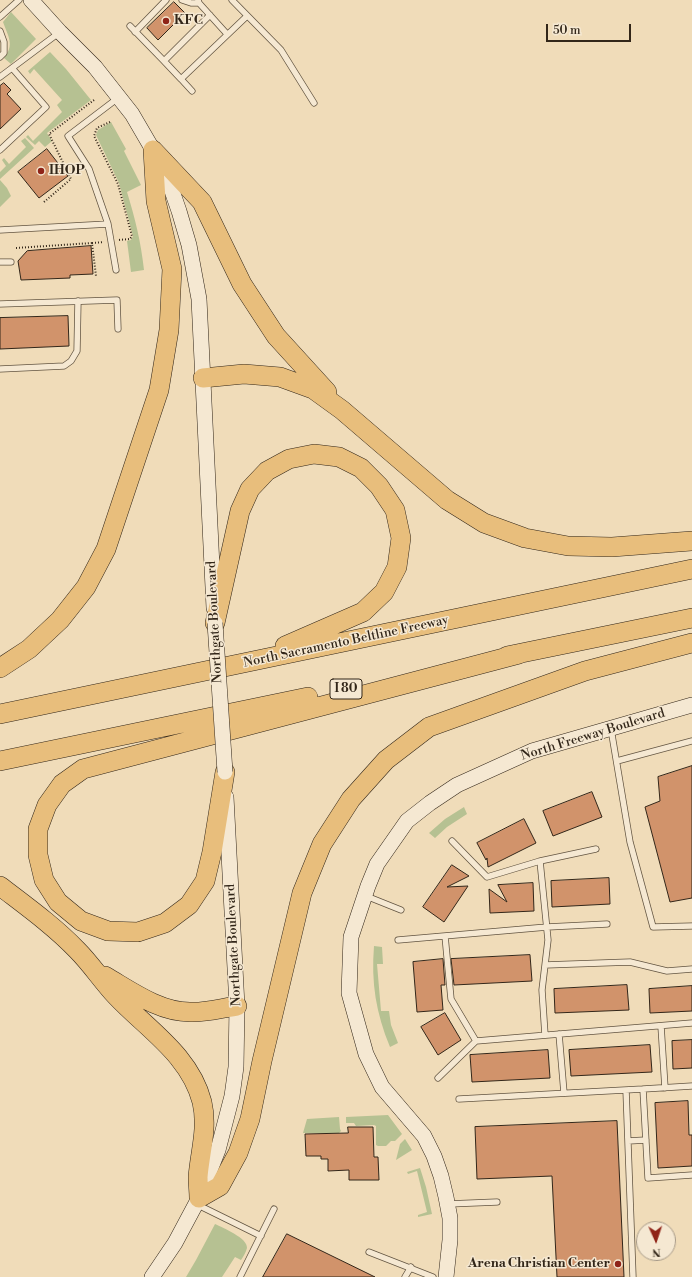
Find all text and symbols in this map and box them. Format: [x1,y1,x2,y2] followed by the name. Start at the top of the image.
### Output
[174,13,203,29] place label: KFC
[161,16,171,26] marker: KFC
[548,16,633,42] scale bar
[553,23,581,38] text: 50 m
[49,163,85,179] place label: IHOP
[36,166,46,176] marker: IHOP
[204,560,226,684] street label: Northgate Boulevard
[242,613,450,671] street label: North Sacramento Beltline Freeway
[330,679,362,699] road number: I 80
[519,706,667,764] street label: North Freeway Boulevard
[223,883,245,1007] street label: Northgate Boulevard
[636,1221,676,1261] north arrow
[652,1245,661,1259] text: N
[468,1256,610,1272] place label: Arena Christian Center
[613,1259,623,1269] marker: Arena Christian Center

